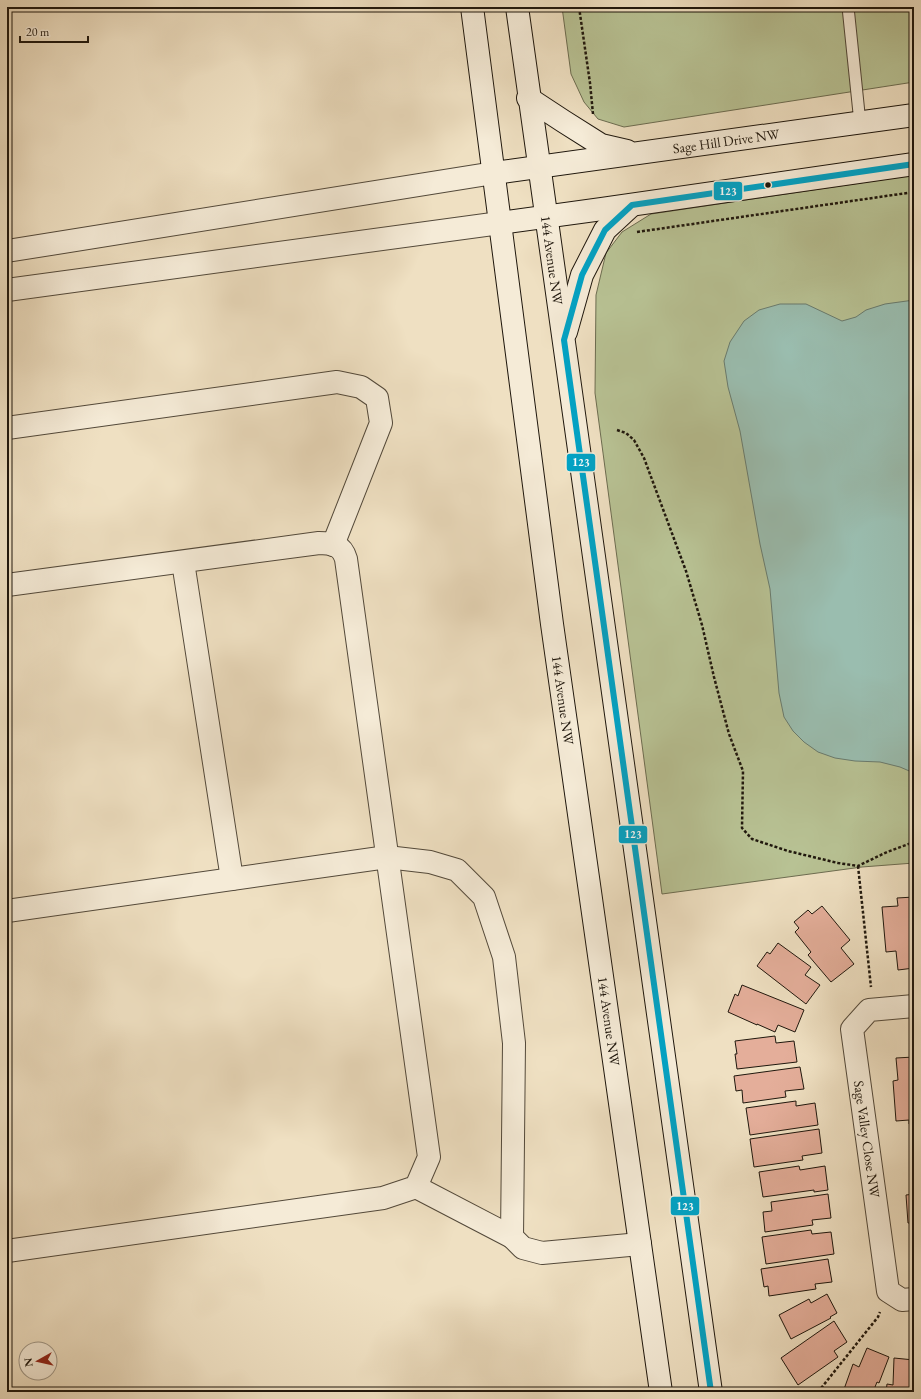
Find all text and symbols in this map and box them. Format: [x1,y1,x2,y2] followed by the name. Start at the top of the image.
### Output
[20,18,88,44] scale bar
[26,24,50,40] text: 20 m
[672,124,782,157] street label: Sage Hill Drive NW
[763,180,773,190] unlabelled marker
[713,181,743,201] line badge: 123
[719,184,737,198] text: 123
[537,214,567,307] street label: 144 Avenue NW
[566,453,596,472] line badge: 123
[572,455,590,469] text: 123
[548,654,578,747] street label: 144 Avenue NW
[618,825,648,844] line badge: 123
[624,827,642,841] text: 123
[594,975,624,1068] street label: 144 Avenue NW
[850,1079,884,1200] street label: Sage Valley Close NW
[670,1196,700,1216] line badge: 123
[676,1199,694,1213] text: 123
[18,1341,58,1381] north arrow
[21,1357,36,1368] text: N

